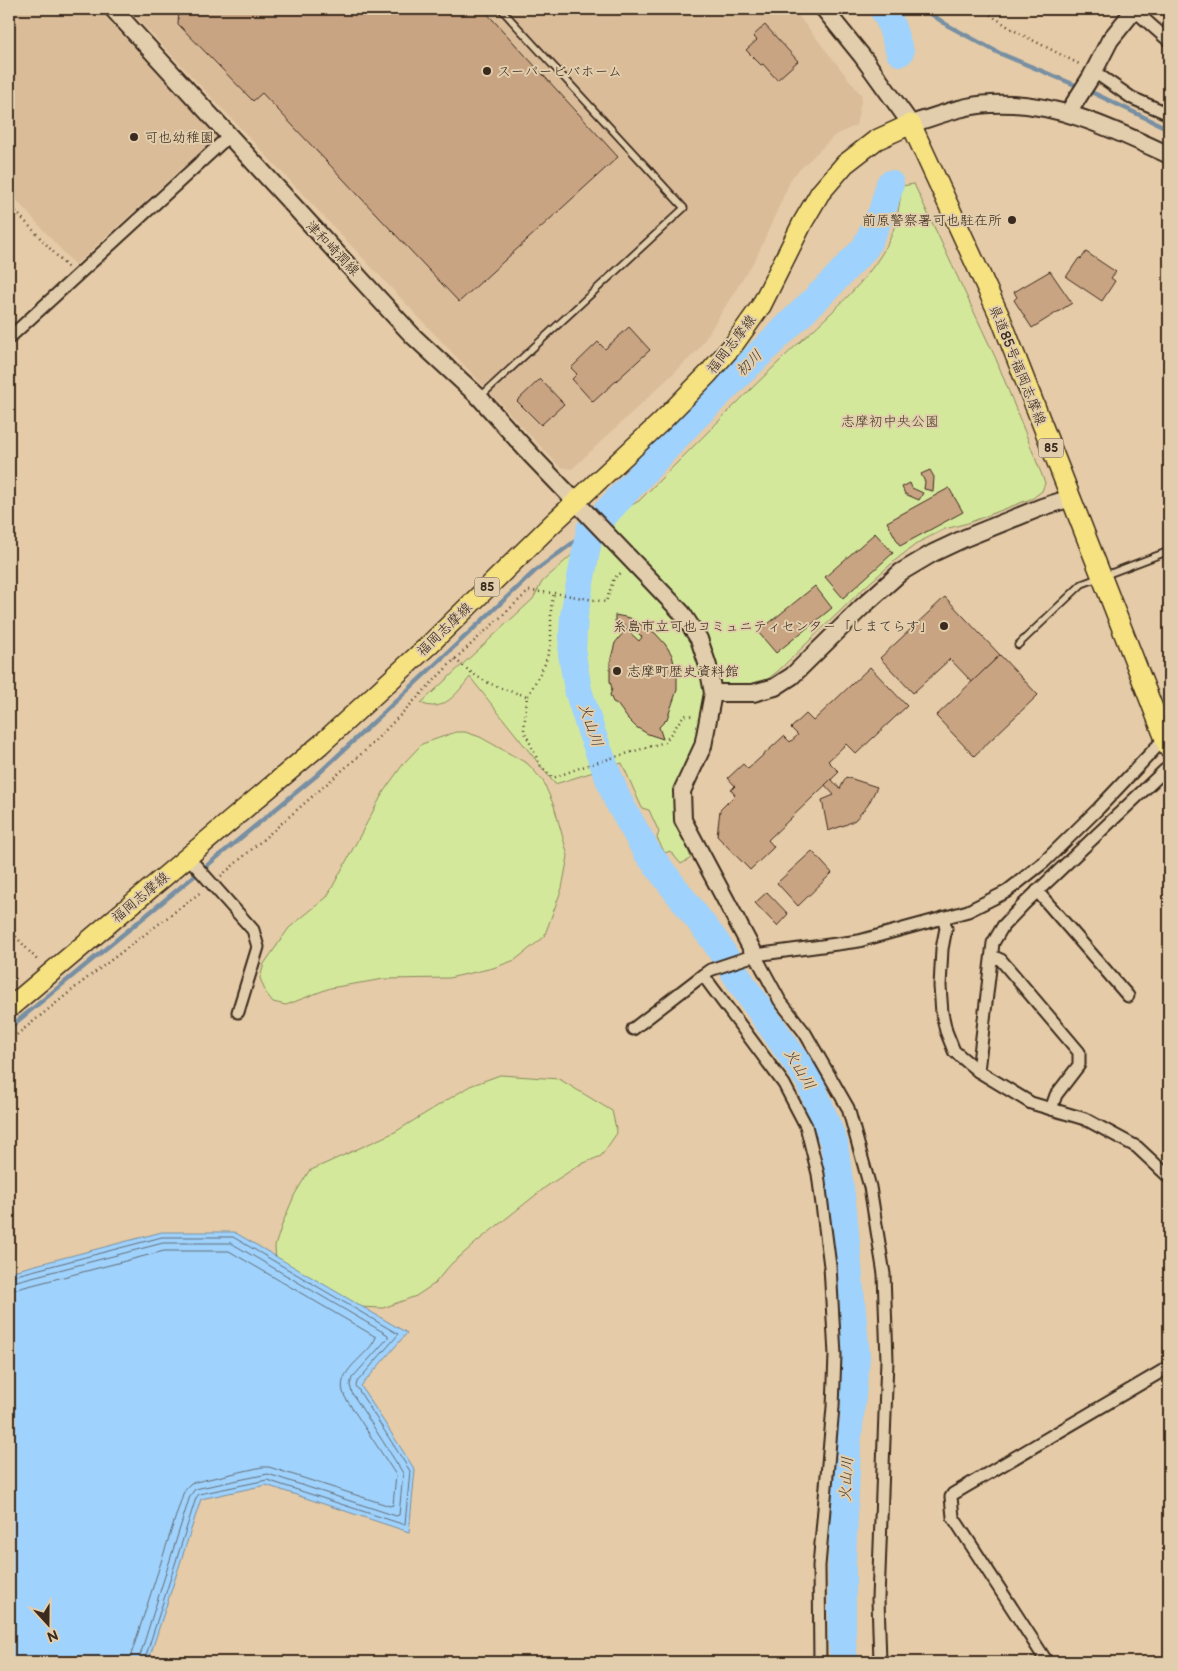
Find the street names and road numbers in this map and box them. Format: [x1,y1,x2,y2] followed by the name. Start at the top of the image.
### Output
[302,217,363,279] street label: 津和崎潤線
[986,303,1049,428] street label: 県道85号福岡志摩線
[703,311,760,377] street label: 福岡志摩線
[1038,438,1064,458] road number: 85
[474,578,500,596] road number: 85
[413,599,475,660] street label: 福岡志摩線
[108,868,173,926] street label: 福岡志摩線

